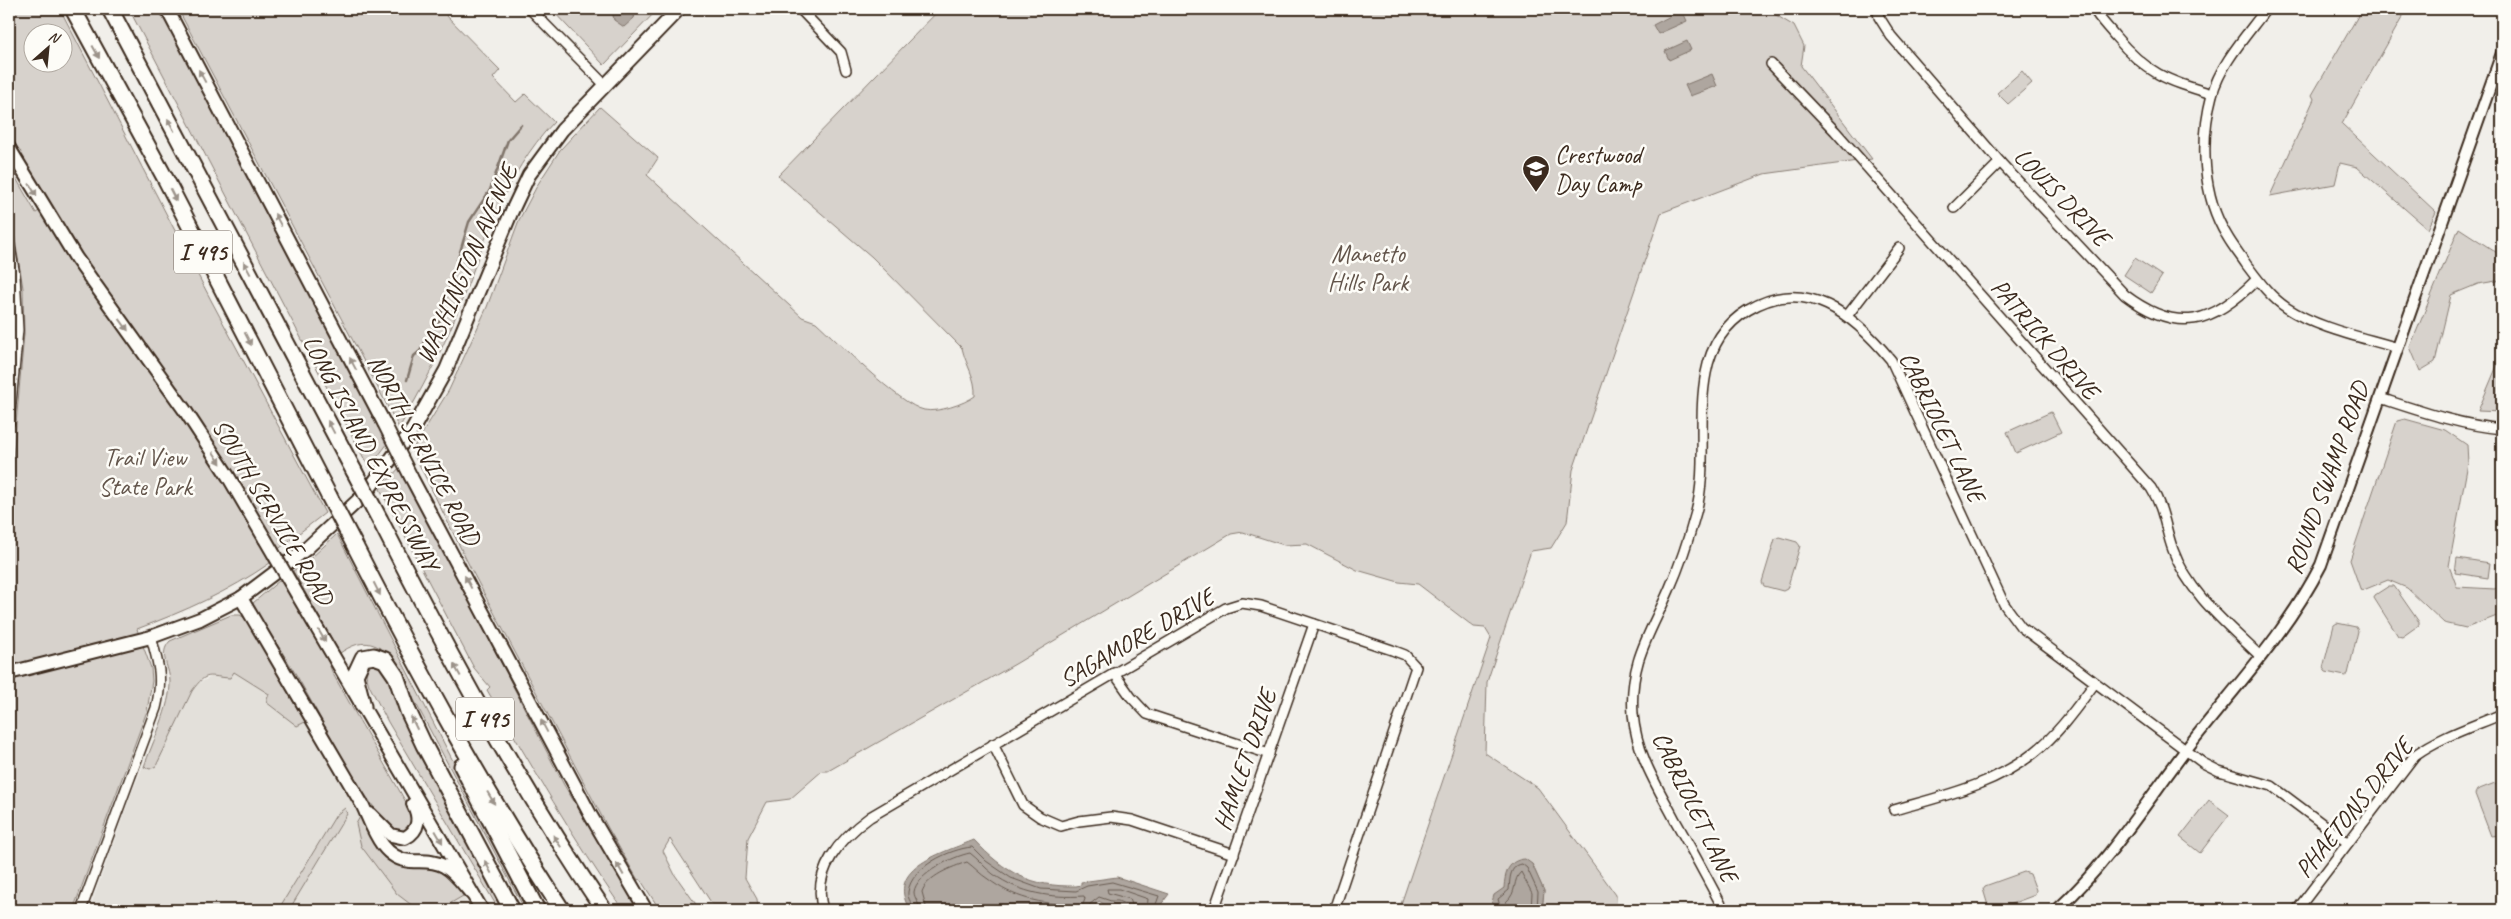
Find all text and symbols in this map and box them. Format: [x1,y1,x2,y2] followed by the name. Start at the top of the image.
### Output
[22,22,72,72] north arrow
[46,27,63,47] text: N
[92,44,100,59] one-way arrow
[198,69,206,84] one-way arrow
[167,117,175,132] one-way arrow
[1555,139,1645,200] place label: Crestwood Day Camp
[2007,141,2119,256] street label: LOUIS DRIVE
[1521,154,1551,193] school or university icon: Crestwood Day Camp
[409,157,526,368] street label: WASHINGTON AVENUE
[29,183,38,197] one-way arrow
[169,187,177,202] one-way arrow
[274,213,282,227] one-way arrow
[174,230,232,274] road number: I 495
[1328,238,1410,299] park label: Manetto Hills Park
[243,261,251,276] one-way arrow
[1984,272,2108,408] street label: PATRICK DRIVE
[119,318,129,332] one-way arrow
[295,330,448,579] street label: LONG ISLAND EXPRESSWAY
[244,332,252,346] one-way arrow
[1892,346,1994,511] street label: CABRIOLET LANE
[360,349,489,553] street label: NORTH SERVICE ROAD
[349,357,357,371] one-way arrow
[2277,375,2377,578] street label: ROUND SWAMP ROAD
[205,413,342,613] street label: SOUTH SERVICE ROAD
[327,420,335,435] one-way arrow
[98,442,193,503] park label: Trail View State Park
[212,451,221,465] one-way arrow
[463,575,472,589] one-way arrow
[1054,579,1223,695] street label: SAGAMORE DRIVE
[373,582,381,596] one-way arrow
[318,629,326,644] one-way arrow
[453,664,462,677] one-way arrow
[1206,683,1285,835] street label: HAMLET DRIVE
[456,698,514,741] road number: I 495
[410,716,418,730] one-way arrow
[539,719,548,732] one-way arrow
[1645,726,1747,891] street label: CABRIOLET LANE
[2288,729,2422,884] street label: PHAETONS DRIVE
[486,791,496,804] one-way arrow
[435,831,444,844] one-way arrow
[553,834,562,848] one-way arrow
[484,860,492,875] one-way arrow
[616,862,625,875] one-way arrow

